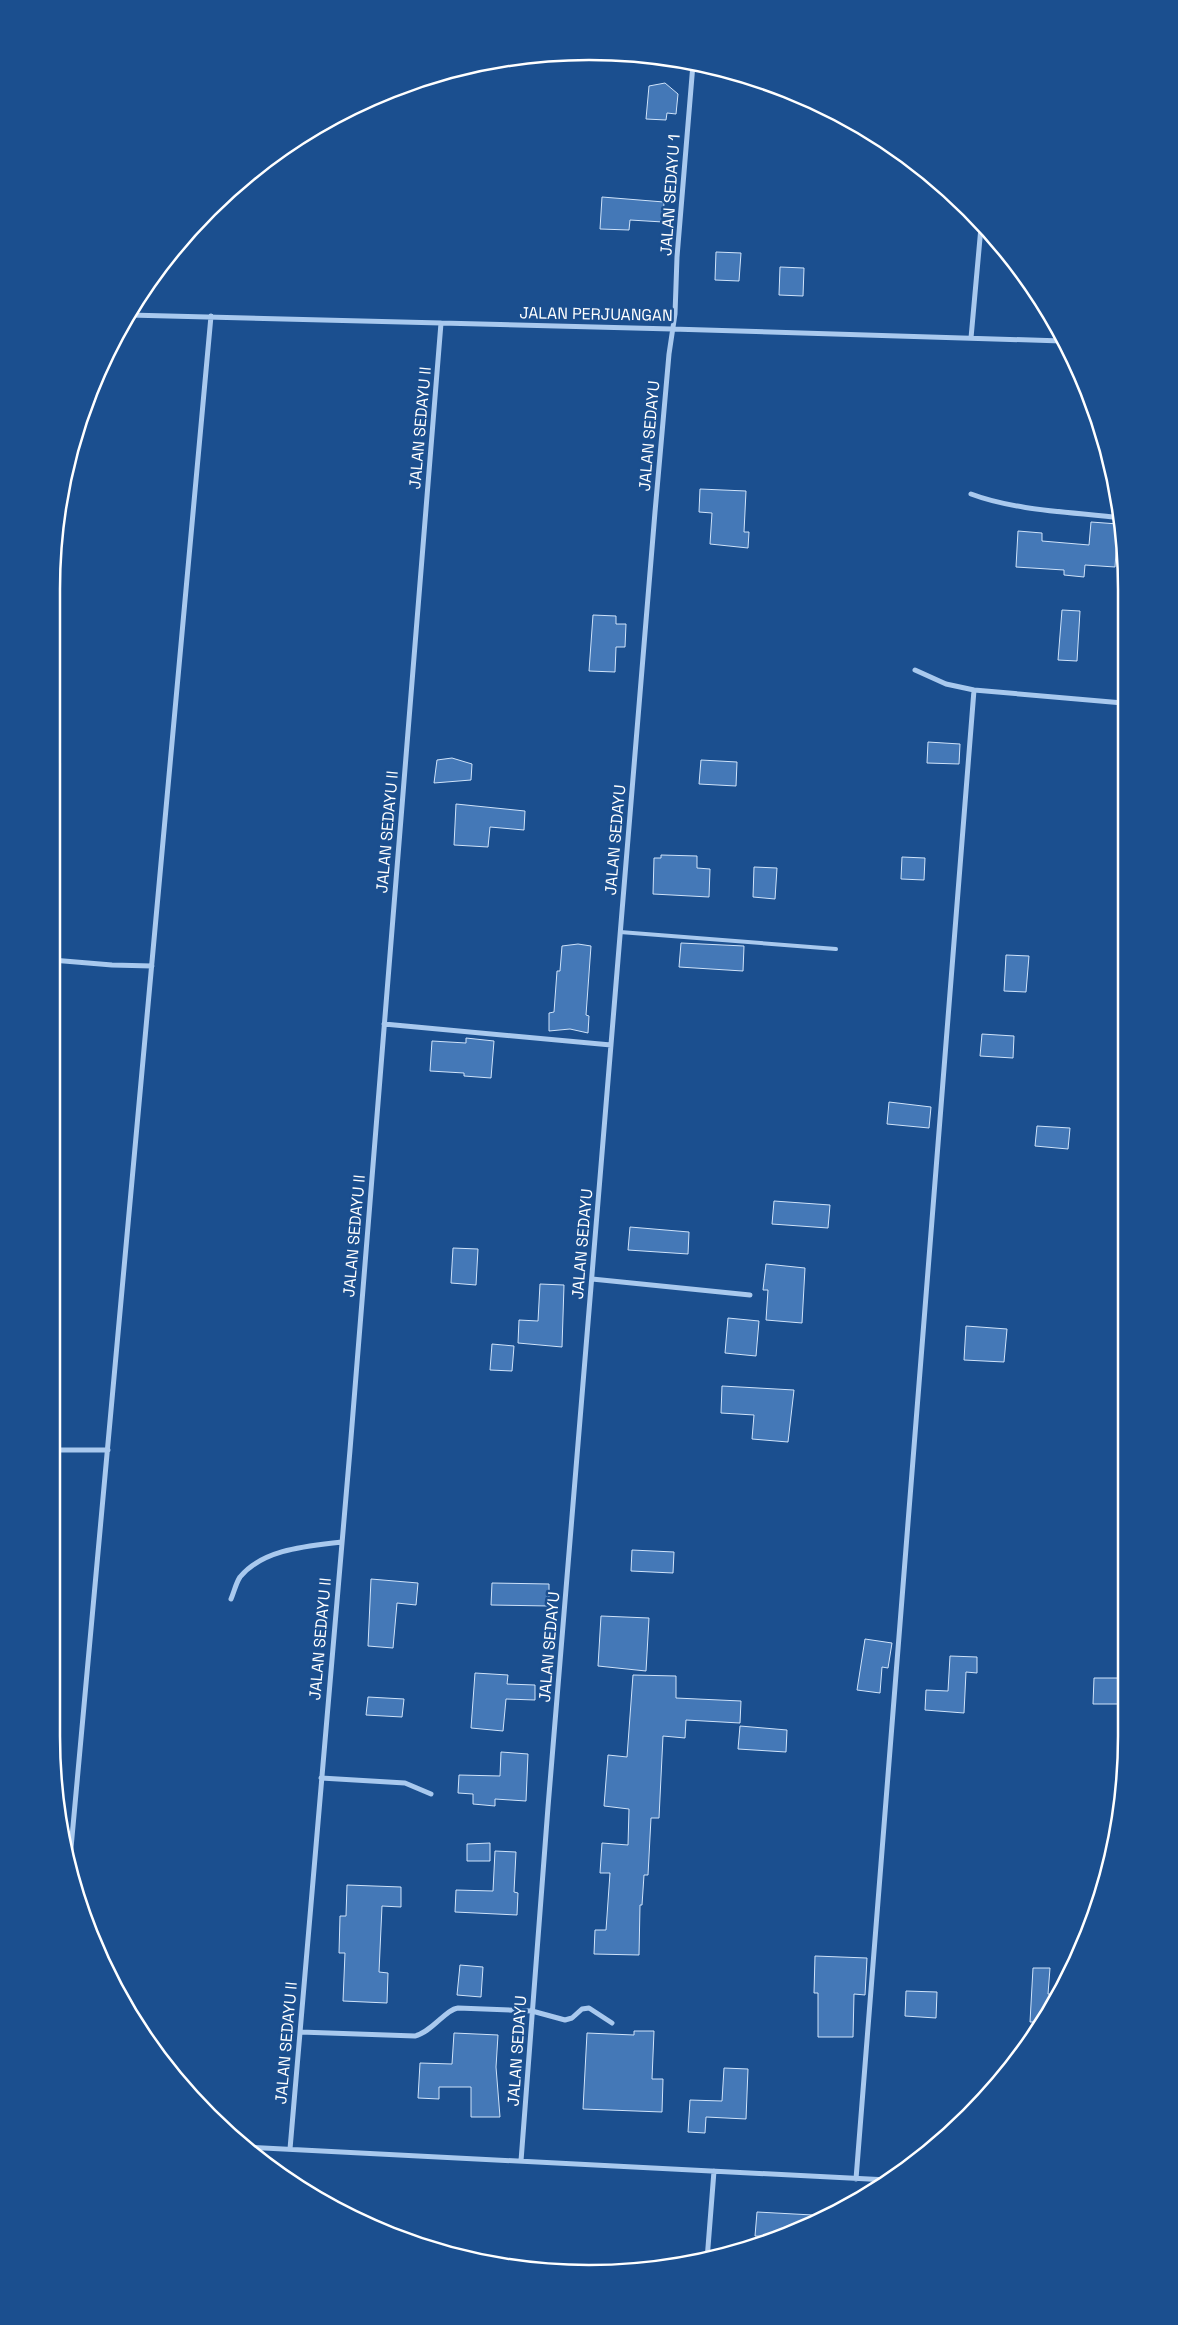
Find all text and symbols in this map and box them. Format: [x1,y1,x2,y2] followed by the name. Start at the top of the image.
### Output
[655,133,685,257] street label: JALAN SEDAYU 1
[519,302,673,326] street label: JALAN PERJUANGAN
[404,366,436,490] street label: JALAN SEDAYU II
[634,380,664,492] street label: JALAN SEDAYU
[371,770,403,894] street label: JALAN SEDAYU II
[600,784,630,896] street label: JALAN SEDAYU
[338,1174,370,1298] street label: JALAN SEDAYU II
[567,1188,597,1300] street label: JALAN SEDAYU
[304,1577,336,1701] street label: JALAN SEDAYU II
[534,1591,564,1703] street label: JALAN SEDAYU
[270,1981,302,2105] street label: JALAN SEDAYU II
[503,1995,531,2107] street label: JALAN SEDAYU

